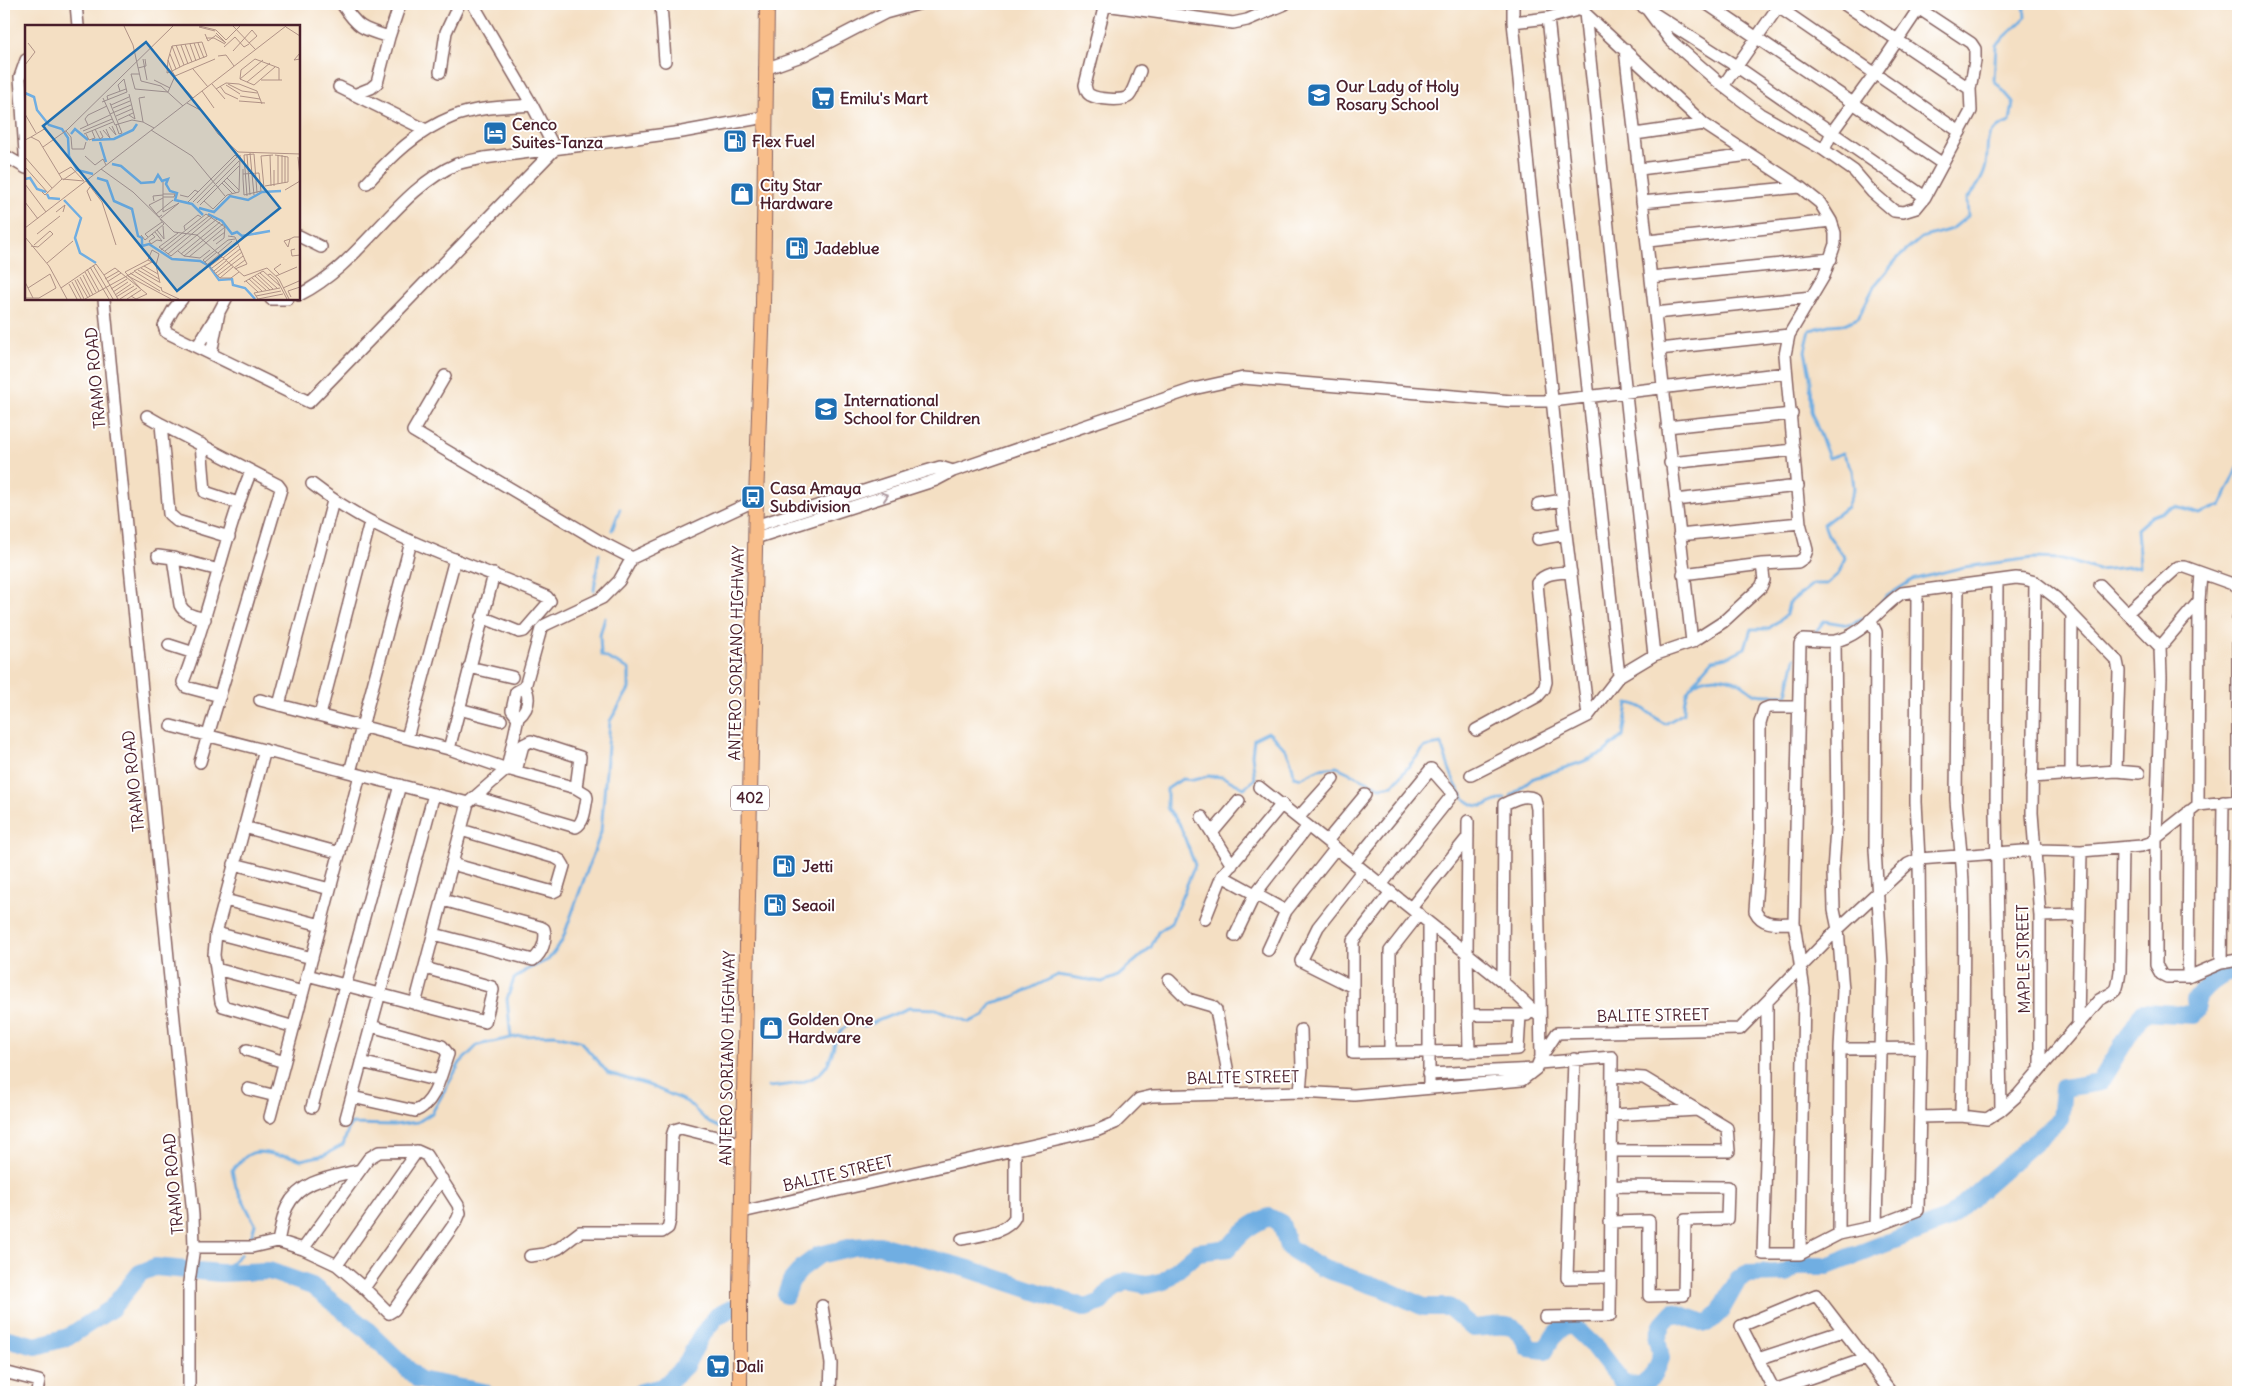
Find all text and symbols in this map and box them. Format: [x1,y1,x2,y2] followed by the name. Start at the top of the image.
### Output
[25,25,300,300] inset map
[1336,76,1459,115] place label: Our Lady of Holy Rosary School
[1306,82,1332,108] school or university icon: Our Lady of Holy Rosary School
[810,85,836,111] supermarket icon: Emilu's Mart
[840,88,929,108] place label: Emilu's Mart
[512,114,603,152] place label: Cenco Suites-Tanza
[482,120,508,146] hotel icon: Cenco Suites-Tanza
[722,128,748,154] fuel station icon: Flex Fuel
[752,131,815,151] place label: Flex Fuel
[760,175,833,213] place label: City Star Hardware
[729,181,755,207] shop icon: City Star Hardware
[784,235,810,261] fuel station icon: Jadeblue
[814,238,880,258] place label: Jadeblue
[81,326,109,430] street label: TRAMO ROAD
[844,390,980,428] place label: International School for Children
[813,396,839,422] school or university icon: International School for Children
[770,478,861,516] place label: Casa Amaya Subdivision
[740,484,766,510] bus stop icon: Casa Amaya Subdivision
[880,492,889,502] one-way arrow
[724,545,748,761] street label: ANTERO SORIANO HIGHWAY
[118,729,148,833] street label: TRAMO ROAD
[731,786,769,810] road number: 402
[771,853,797,879] fuel station icon: Jetti
[802,856,833,876] place label: Jetti
[762,892,788,918] fuel station icon: Seaoil
[792,895,835,915] place label: Seaoil
[2012,904,2034,1014] street label: MAPLE STREET
[715,950,739,1166] street label: ANTERO SORIANO HIGHWAY
[1597,1004,1709,1026] street label: BALITE STREET
[788,1009,874,1047] place label: Golden One Hardware
[758,1015,784,1041] shop icon: Golden One Hardware
[1187,1066,1299,1088] street label: BALITE STREET
[159,1132,187,1236] street label: TRAMO ROAD
[781,1151,895,1195] street label: BALITE STREET
[705,1353,731,1379] supermarket icon: Dali
[736,1356,764,1376] place label: Dali

